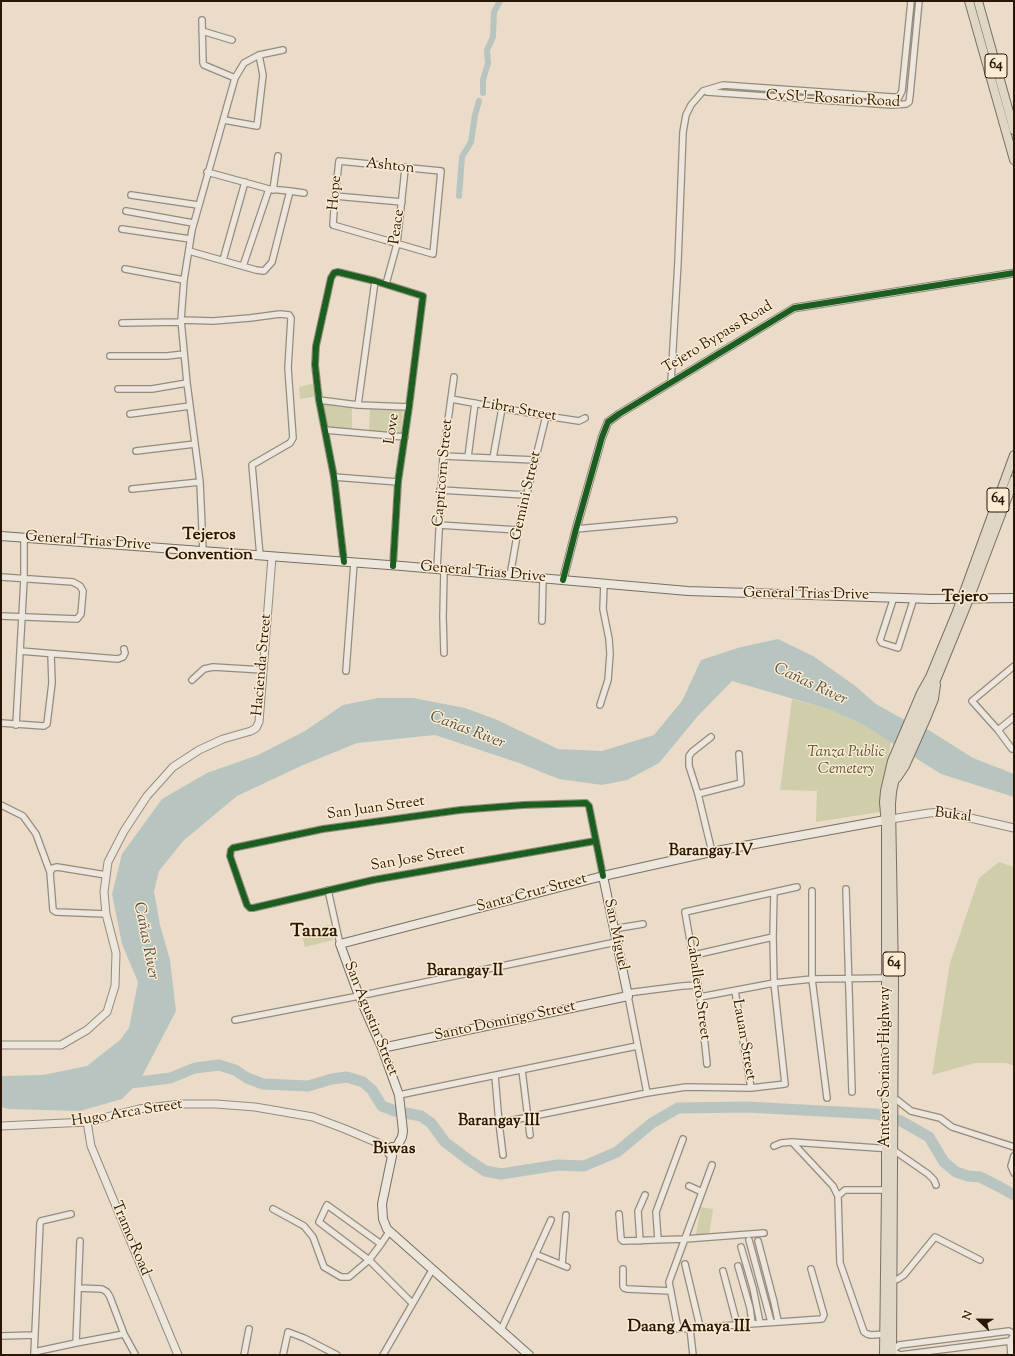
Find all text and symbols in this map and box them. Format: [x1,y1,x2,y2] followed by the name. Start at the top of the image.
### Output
[985,54,1007,78] road number: 64
[766,87,900,113] street label: CvSU–Rosario Road
[365,155,415,179] street label: Ashton
[325,175,347,211] street label: Hope
[387,208,409,246] street label: Peace
[660,298,776,378] street label: Tejero Bypass Road
[480,396,558,426] street label: Libra Street
[382,412,404,446] street label: Love
[430,418,458,528] street label: Capricorn Street
[508,450,546,542] street label: Gemini Street
[987,488,1009,512] road number: 64
[165,526,253,566] district label: Tejeros Convention
[24,529,152,555] street label: General Trias Drive
[419,559,547,587] street label: General Trias Drive
[743,585,869,605] street label: General Trias Drive
[942,588,988,608] district label: Tejero
[250,613,276,717] street label: Hacienda Street
[770,660,850,710] water label: Cañas River
[427,708,507,754] water label: Cañas River
[807,744,885,779] park label: Tanza Public Cemetery
[326,793,426,825] street label: San Juan Street
[933,805,973,827] street label: Bukal
[370,842,466,876] street label: San Jose Street
[669,842,753,862] district label: Barangay IV
[475,871,589,917] street label: Santa Cruz Street
[599,897,631,973] street label: San Miguel
[128,901,162,981] water label: Cañas River
[290,922,338,944] district label: Tanza
[681,935,713,1041] street label: Caballero Street
[883,952,905,976] road number: 64
[339,959,401,1079] street label: San Agustin Street
[427,962,503,982] district label: Barangay II
[877,986,895,1148] street label: Antero Soriano Highway
[433,998,577,1046] street label: Santo Domingo Street
[727,998,759,1082] street label: Lauan Street
[70,1096,184,1132] street label: Hugo Arca Street
[458,1112,540,1132] district label: Barangay III
[373,1140,415,1160] district label: Biwas
[106,1199,154,1279] street label: Tramo Road
[959,1300,999,1340] north arrow
[959,1308,977,1323] text: N
[627,1318,751,1338] district label: Daang Amaya III

